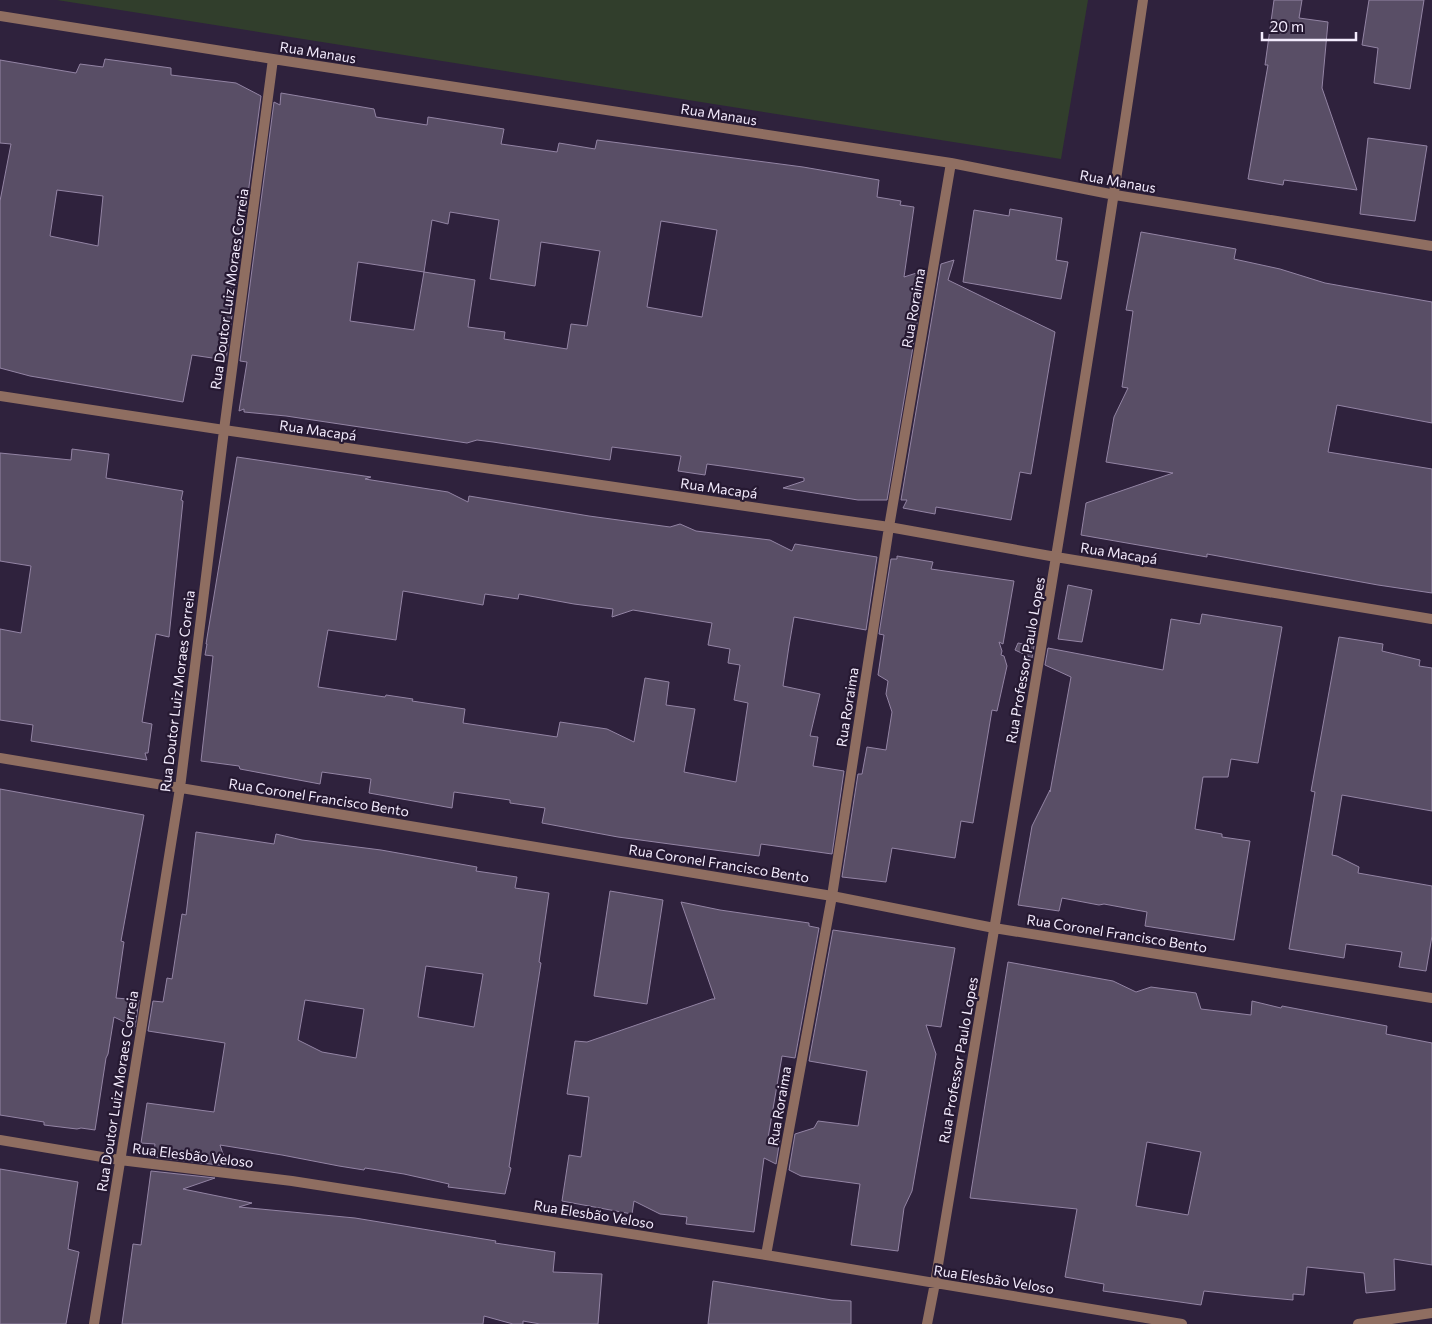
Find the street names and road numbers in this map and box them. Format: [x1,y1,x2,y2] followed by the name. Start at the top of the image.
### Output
[279,38,357,66] street label: Rua Manaus
[680,100,758,128] street label: Rua Manaus
[1078,166,1158,196] street label: Rua Manaus
[206,187,252,391] street label: Rua Doutor Luiz Moraes Correia
[898,267,928,349] street label: Rua Roraima
[278,416,358,444] street label: Rua Macapá
[679,474,759,502] street label: Rua Macapá
[1079,539,1159,567] street label: Rua Macapá
[1002,576,1048,744] street label: Rua Professor Paulo Lopes
[156,589,198,793] street label: Rua Doutor Luiz Moraes Correia
[832,666,862,748] street label: Rua Roraima
[228,774,410,820] street label: Rua Coronel Francisco Bento
[628,840,810,886] street label: Rua Coronel Francisco Bento
[1026,910,1208,956] street label: Rua Coronel Francisco Bento
[935,976,981,1144] street label: Rua Professor Paulo Lopes
[93,989,141,1193] street label: Rua Doutor Luiz Moraes Correia
[764,1065,794,1147] street label: Rua Roraima
[131,1139,255,1171] street label: Rua Elesbão Veloso
[532,1196,656,1232] street label: Rua Elesbão Veloso
[932,1261,1056,1297] street label: Rua Elesbão Veloso

